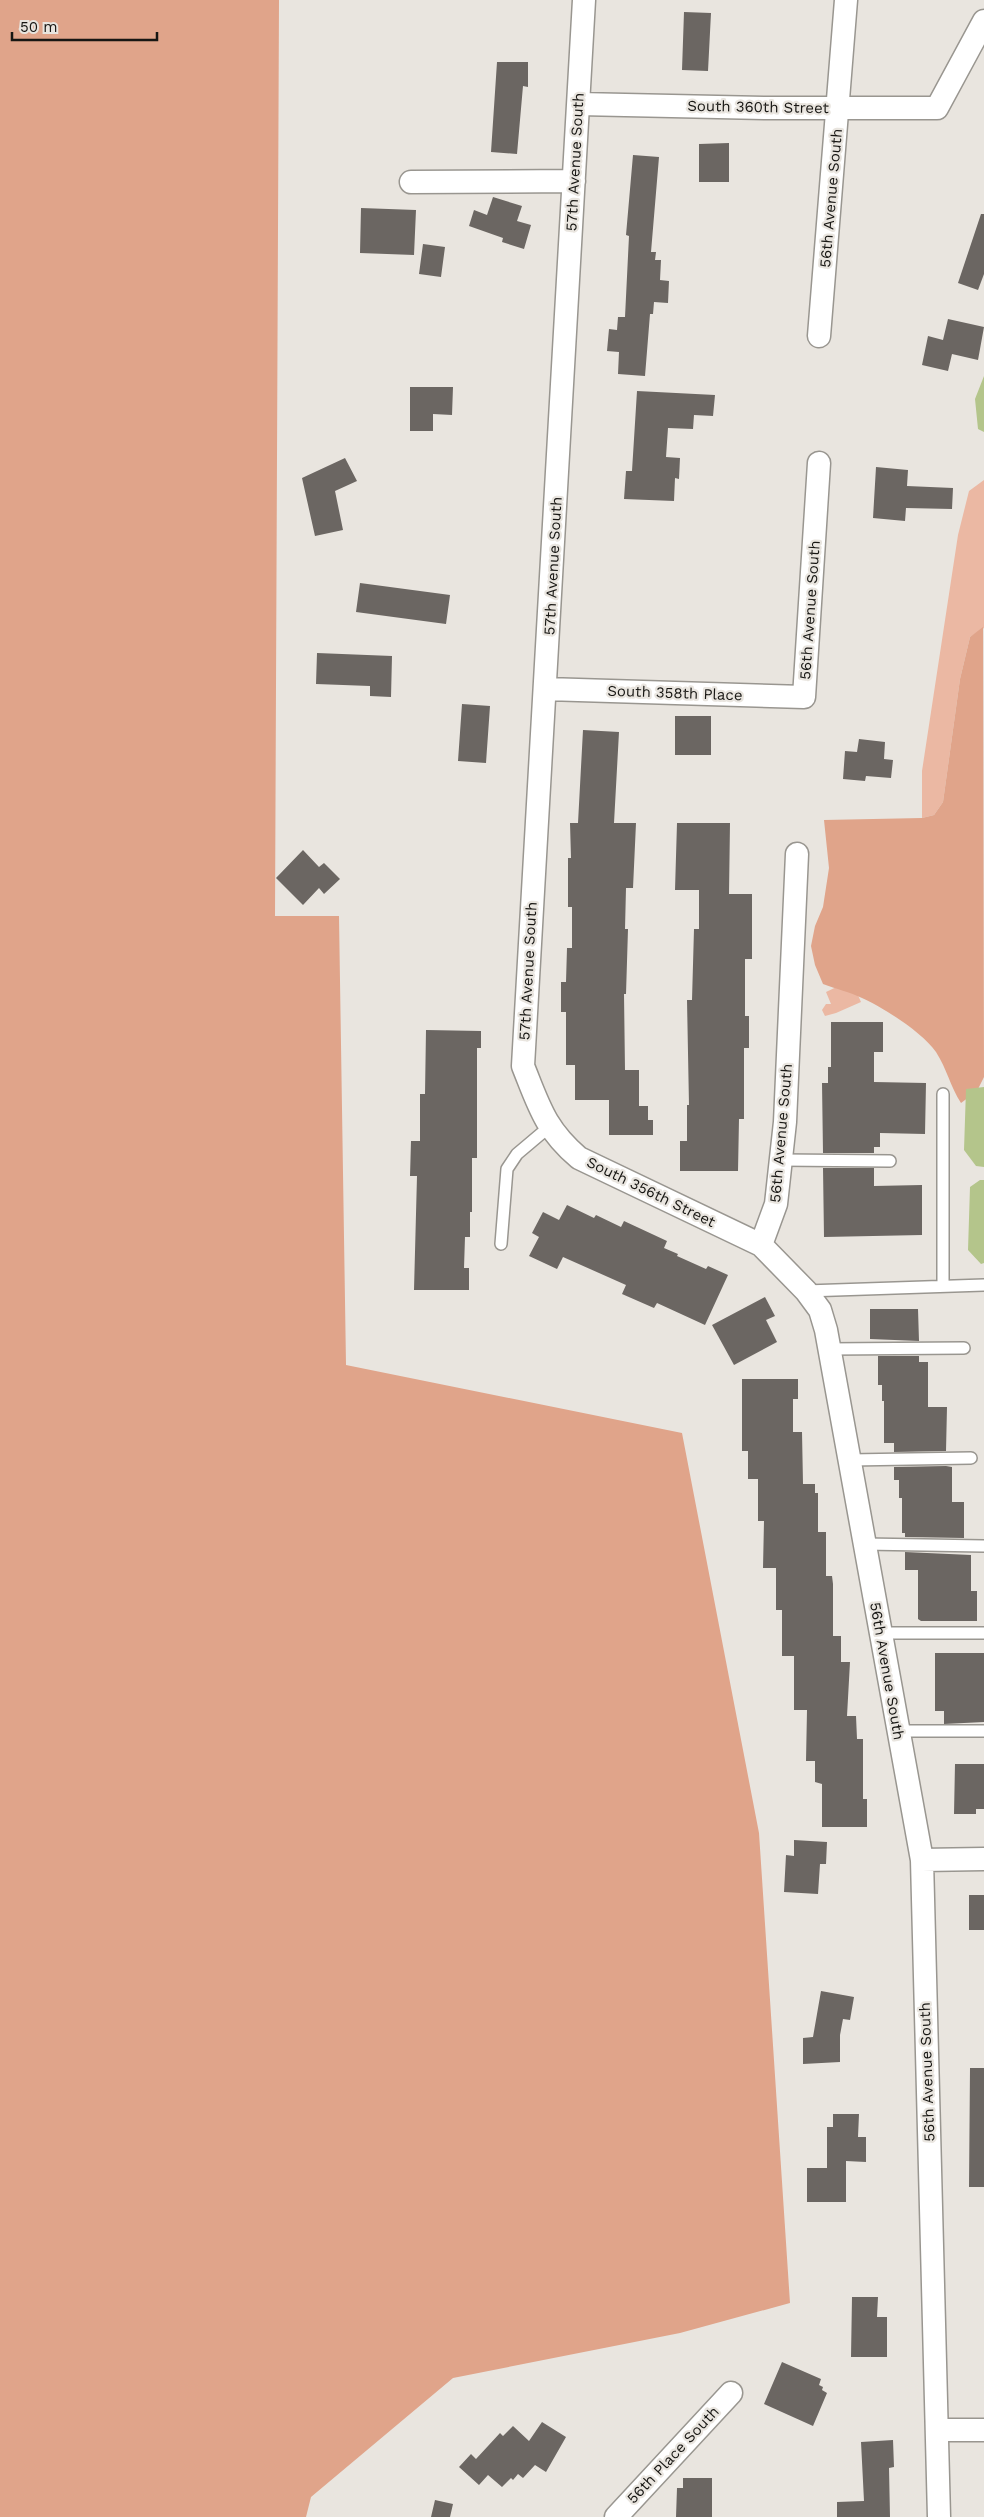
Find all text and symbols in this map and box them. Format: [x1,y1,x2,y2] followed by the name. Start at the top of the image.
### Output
[12,10,158,42] scale bar
[20,18,57,36] text: 50 m
[562,92,588,232] street label: 57th Avenue South
[687,97,830,117] street label: South 360th Street
[816,128,846,268] street label: 56th Avenue South
[540,496,566,636] street label: 57th Avenue South
[796,540,824,680] street label: 56th Avenue South
[607,682,743,704] street label: South 358th Place
[515,901,541,1041] street label: 57th Avenue South
[766,1063,796,1203] street label: 56th Avenue South
[584,1153,719,1231] street label: South 356th Street
[866,1601,908,1741] street label: 56th Avenue South
[916,2002,938,2142] street label: 56th Avenue South
[623,2403,723,2507] street label: 56th Place South

